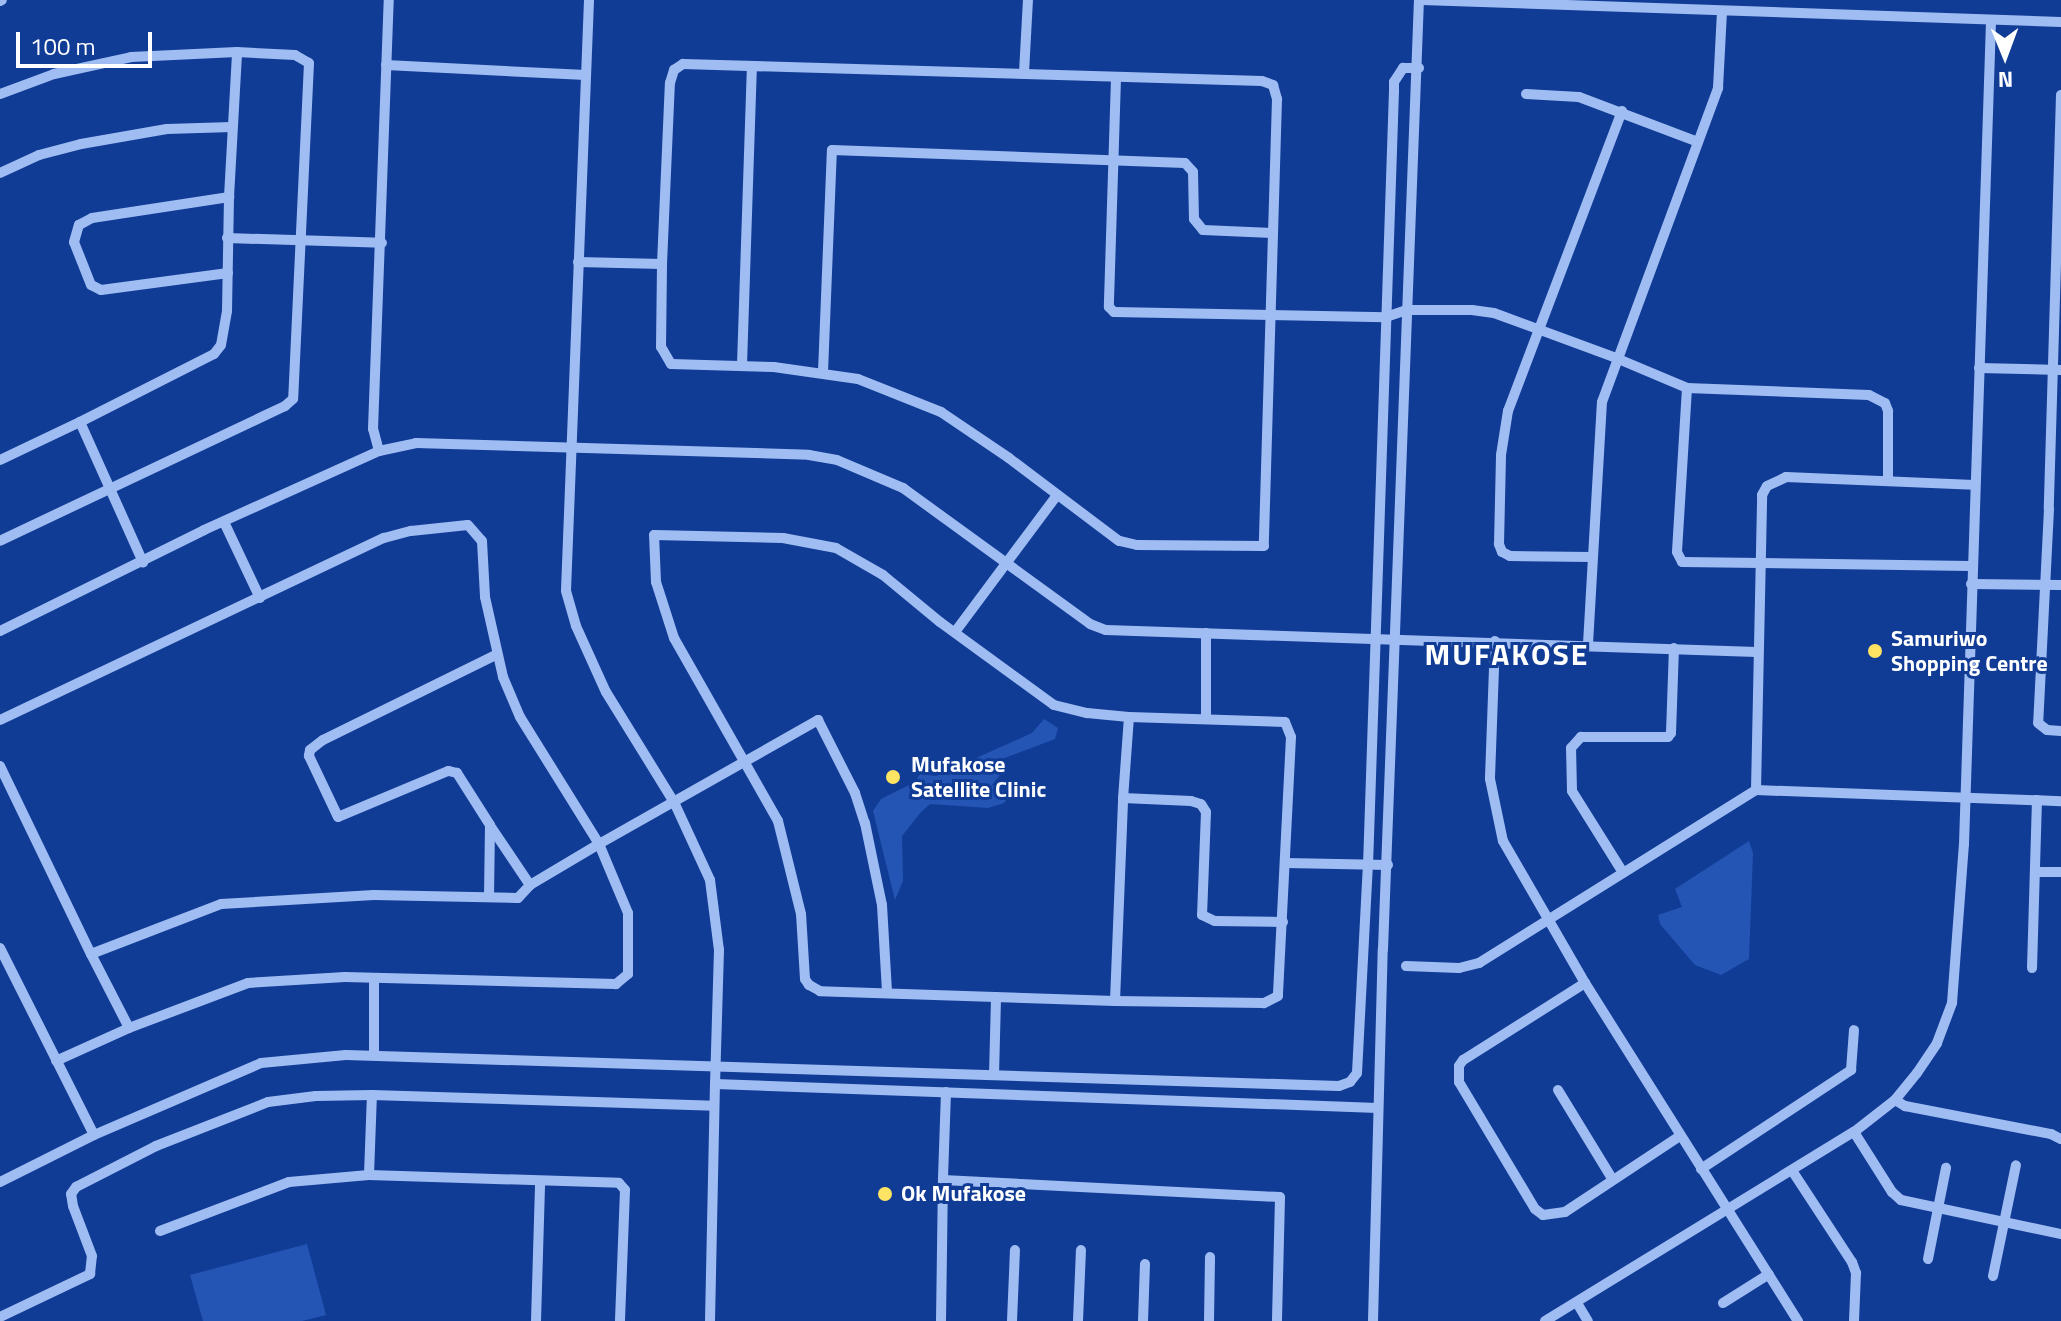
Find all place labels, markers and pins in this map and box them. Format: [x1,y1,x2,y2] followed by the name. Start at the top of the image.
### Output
[1891,625,2048,676] place label: Samuriwo Shopping Centre
[1866,642,1884,660] marker: Samuriwo Shopping Centre
[911,751,1046,802] place label: Mufakose Satellite Clinic
[882,766,904,788] marker: Mufakose Satellite Clinic
[901,1181,1026,1207] place label: Ok Mufakose
[876,1185,894,1203] marker: Ok Mufakose

